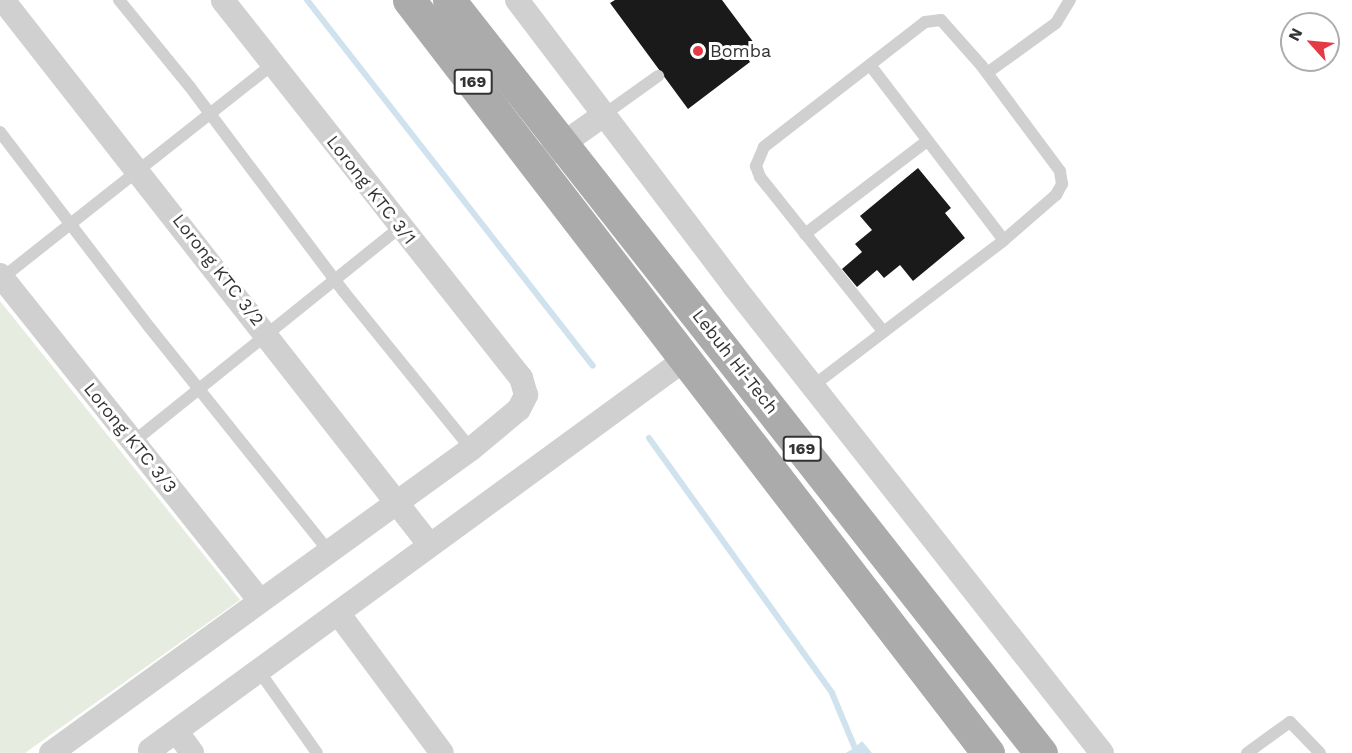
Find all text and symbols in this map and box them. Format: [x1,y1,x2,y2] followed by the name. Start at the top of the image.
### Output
[1280,12,1340,72] north arrow
[1284,25,1306,44] text: N
[710,40,771,62] place label: Bomba
[691,44,705,58] marker: Bomba
[454,69,492,95] road number: 169
[322,131,420,249] street label: Lorong KTC 3/1
[168,210,268,330] street label: Lorong KTC 3/2
[688,305,782,419] street label: Lebuh Hi-Tech
[79,379,181,497] street label: Lorong KTC 3/3
[782,436,822,462] road number: 169

